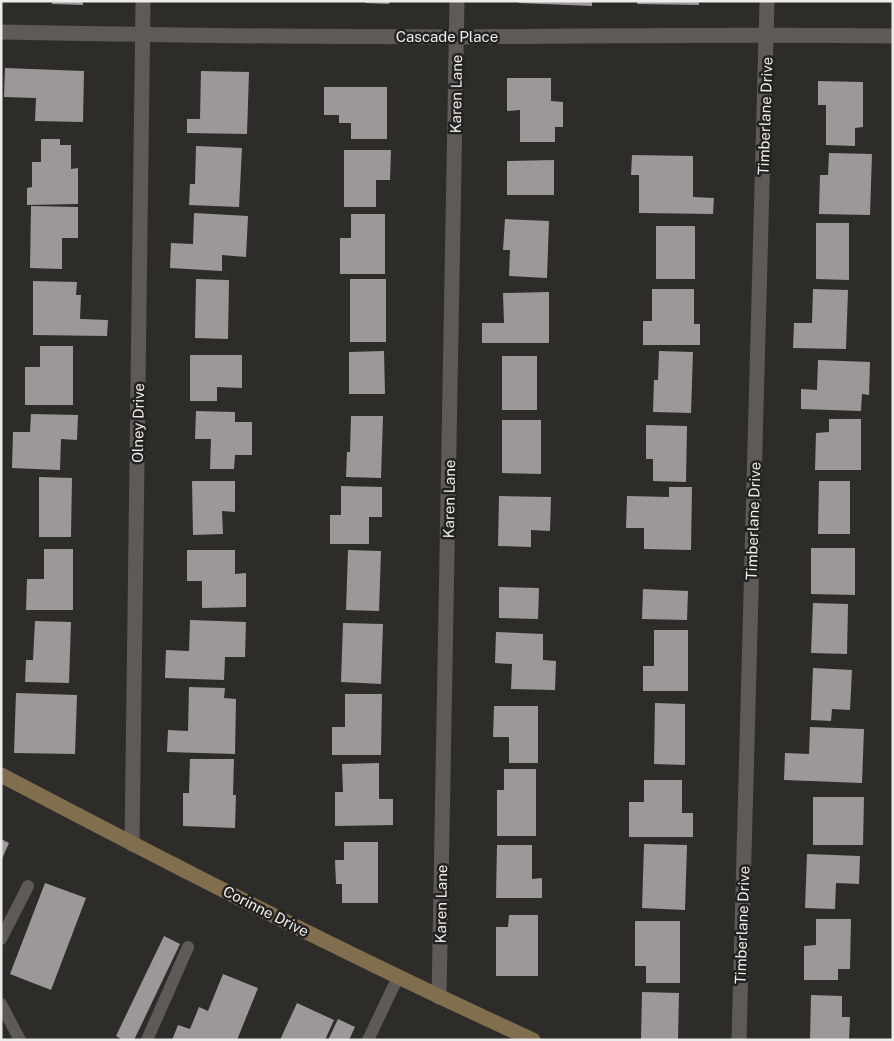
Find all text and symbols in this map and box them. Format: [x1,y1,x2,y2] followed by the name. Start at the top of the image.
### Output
[396,28,498,45] street label: Cascade Place
[447,54,465,134] street label: Karen Lane
[754,57,776,175] street label: Timberlane Drive
[129,383,147,463] street label: Olney Drive
[440,459,458,539] street label: Karen Lane
[742,462,764,580] street label: Timberlane Drive
[432,864,450,944] street label: Karen Lane
[731,866,753,984] street label: Timberlane Drive
[220,882,312,940] street label: Corinne Drive

